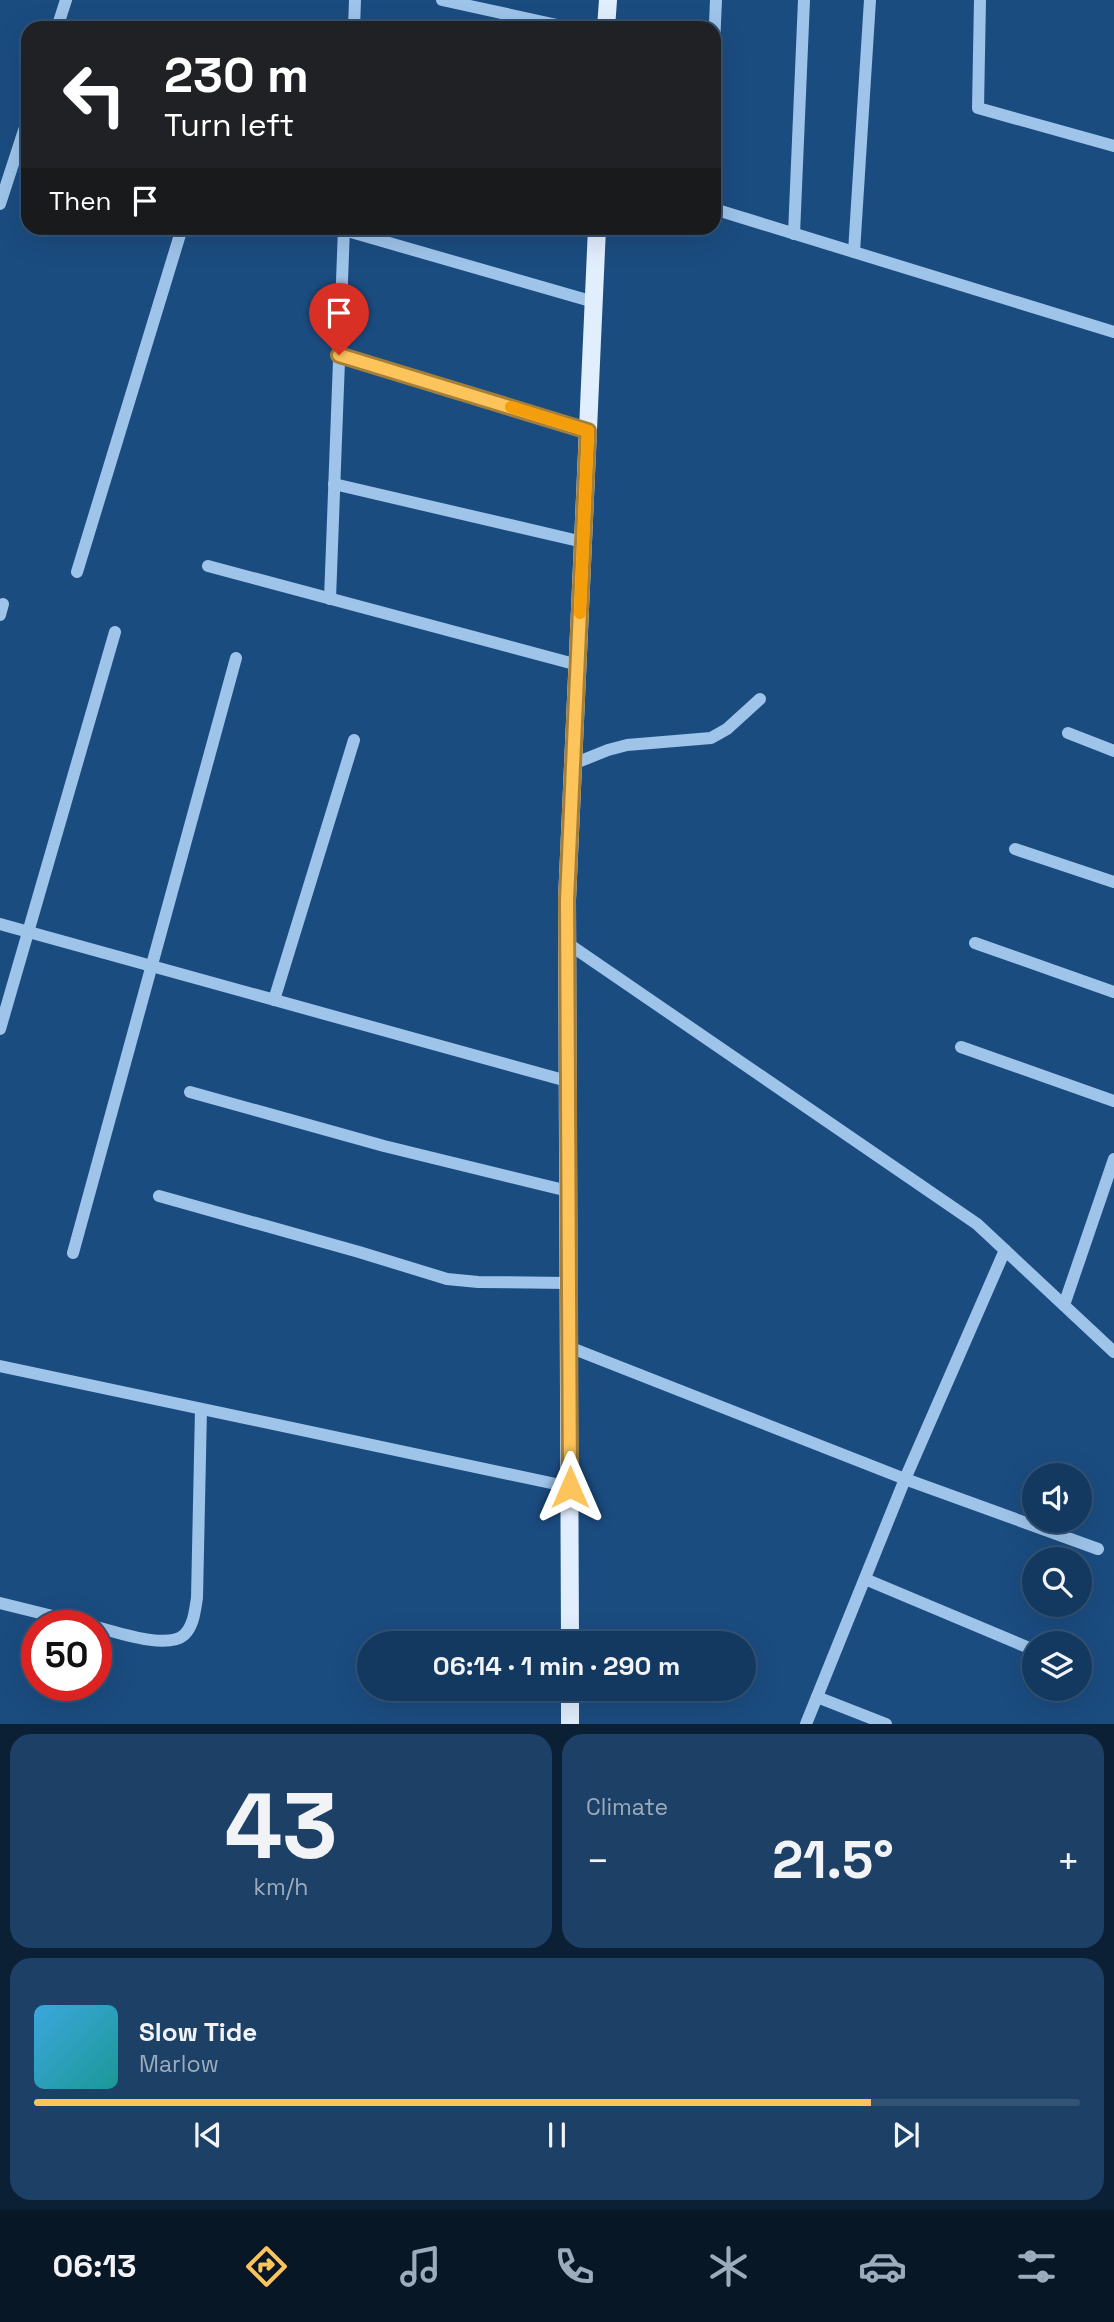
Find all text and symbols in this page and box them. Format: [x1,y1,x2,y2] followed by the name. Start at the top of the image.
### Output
[164,44,309,106] text: 230 m
[49,49,140,140] icon: left
[164,105,294,145] text: Turn left
[126,182,164,220] icon: arrive
[49,184,112,218] text: Then
[309,283,369,355] pin
[320,294,358,332] icon: arrive
[533,1450,607,1524] position arrow
[1022,1463,1092,1701] map controls
[1022,1463,1092,1533] button: sound
[1022,1547,1092,1617] button: search
[21,1610,112,1701] speed limit sign: 50
[1022,1631,1092,1701] button: layers
[433,1649,680,1683] text: 06:14 · 1 min · 290 m
[224,1768,338,1885] text: 43
[586,1792,668,1822] text: Climate
[772,1827,894,1893] text: 21.5°
[586,1837,610,1885] text: −
[1056,1837,1080,1885] text: +
[254,1872,308,1902] text: km/h
[139,2015,257,2049] text: Slow Tide
[139,2049,219,2079] text: Marlow
[189,2116,227,2154] icon: previous
[538,2116,576,2154] icon: pause
[887,2116,925,2154] icon: next
[242,2242,291,2291] icon: directions
[396,2242,445,2291] icon: music
[550,2242,599,2291] icon: phone
[704,2242,753,2291] icon: climate
[858,2242,907,2291] icon: car
[1012,2242,1061,2291] icon: filters
[53,2246,137,2286] text: 06:13

